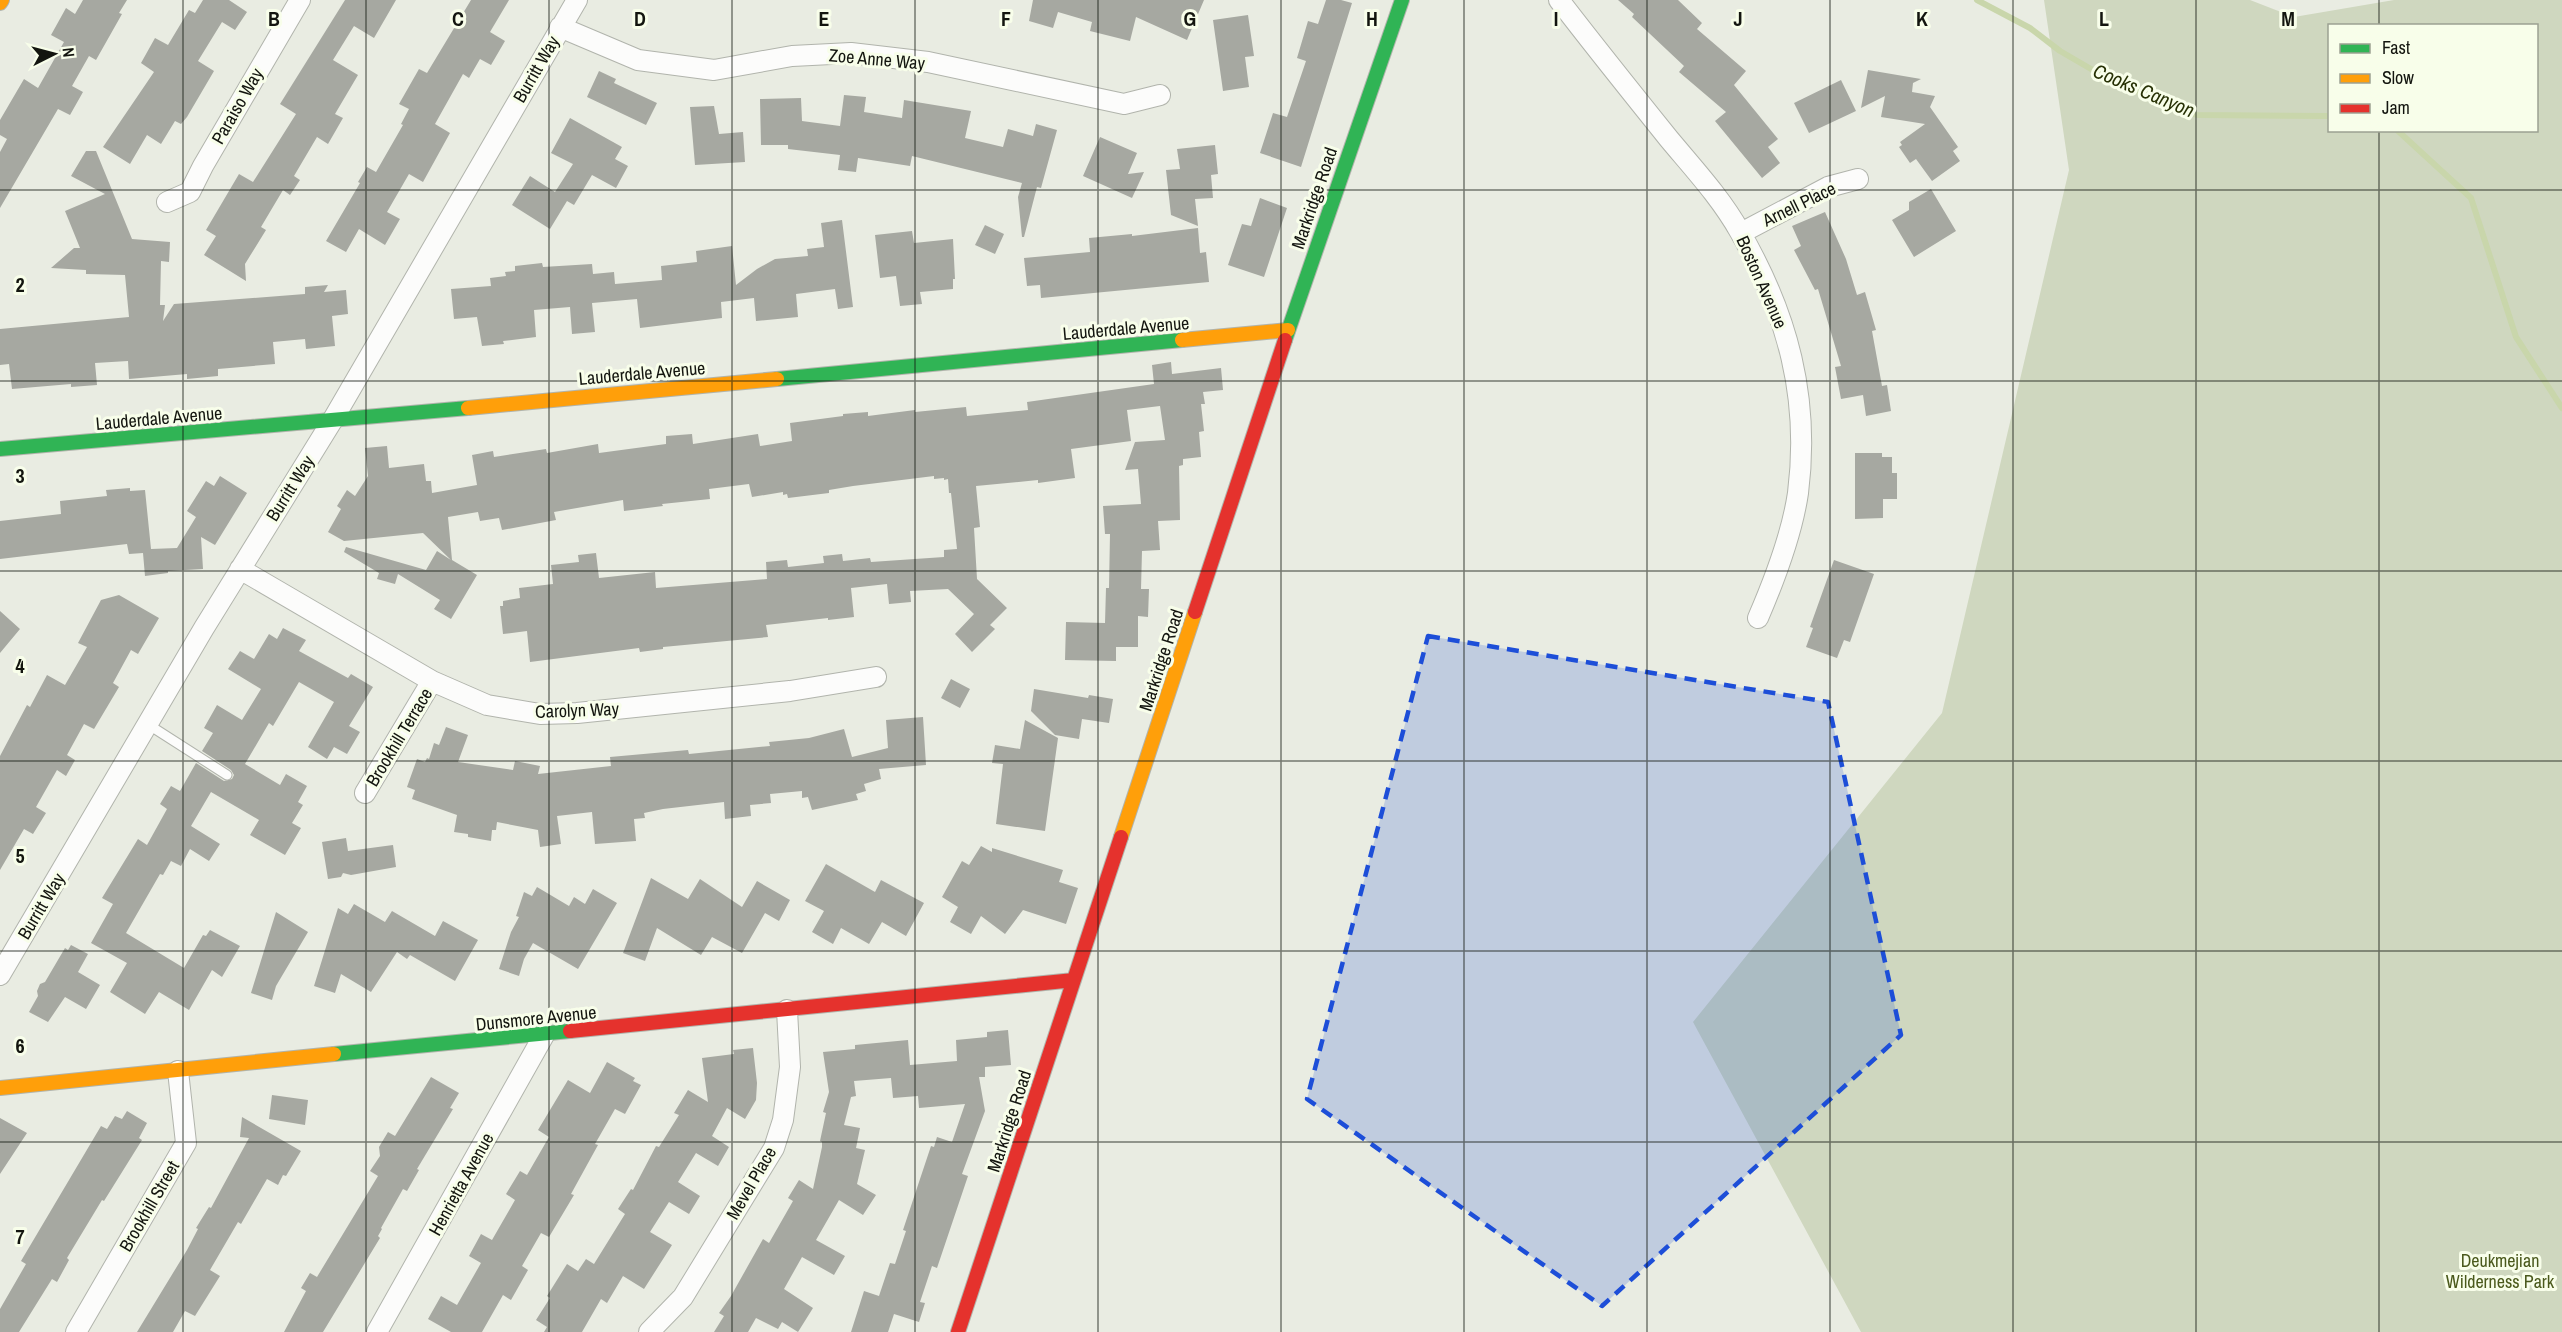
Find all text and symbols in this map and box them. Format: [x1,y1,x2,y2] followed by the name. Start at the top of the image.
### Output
[268,5,280,32] text: B
[452,5,464,32] text: C
[634,5,646,32] text: D
[819,5,830,32] text: E
[1001,5,1011,32] text: F
[1184,5,1196,32] text: G
[1366,5,1378,32] text: H
[1554,5,1558,32] text: I
[1733,5,1743,32] text: J
[1916,5,1928,32] text: K
[2099,5,2109,32] text: L
[2281,5,2295,32] text: M
[24,24,84,84] north arrow
[2328,24,2538,132] legend
[507,30,565,107] street label: Burritt Way
[2382,35,2410,60] text: Fast
[828,42,927,76] street label: Zoe Anne Way
[57,47,80,58] text: N
[2089,57,2199,123] water label: Cooks Canyon
[205,63,269,149] street label: Paraiso Way
[2382,65,2414,90] text: Slow
[2382,95,2410,120] text: Jam
[1285,144,1343,252] street label: Markridge Road
[1757,176,1840,233] street label: Arnell Place
[1730,232,1794,332] street label: Boston Avenue
[15,271,25,298] text: 2
[1062,310,1190,346] street label: Lauderdale Avenue
[578,355,706,391] street label: Lauderdale Avenue
[95,400,223,436] street label: Lauderdale Avenue
[260,450,320,526] street label: Burritt Way
[15,462,25,489] text: 3
[1133,606,1189,714] street label: Markridge Road
[15,652,25,679] text: 4
[360,683,438,791] street label: Brookhill Terrace
[535,696,620,724] street label: Carolyn Way
[15,842,25,869] text: 5
[11,868,71,944] street label: Burritt Way
[474,999,598,1037] street label: Dunsmore Avenue
[15,1032,25,1059] text: 6
[981,1067,1037,1175] street label: Markridge Road
[422,1128,500,1240] street label: Henrietta Avenue
[720,1142,782,1224] street label: Mevel Place
[113,1156,185,1256] street label: Brookhill Street
[15,1223,25,1250] text: 7
[2446,1248,2555,1294] park label: Deukmejian Wilderness Park

